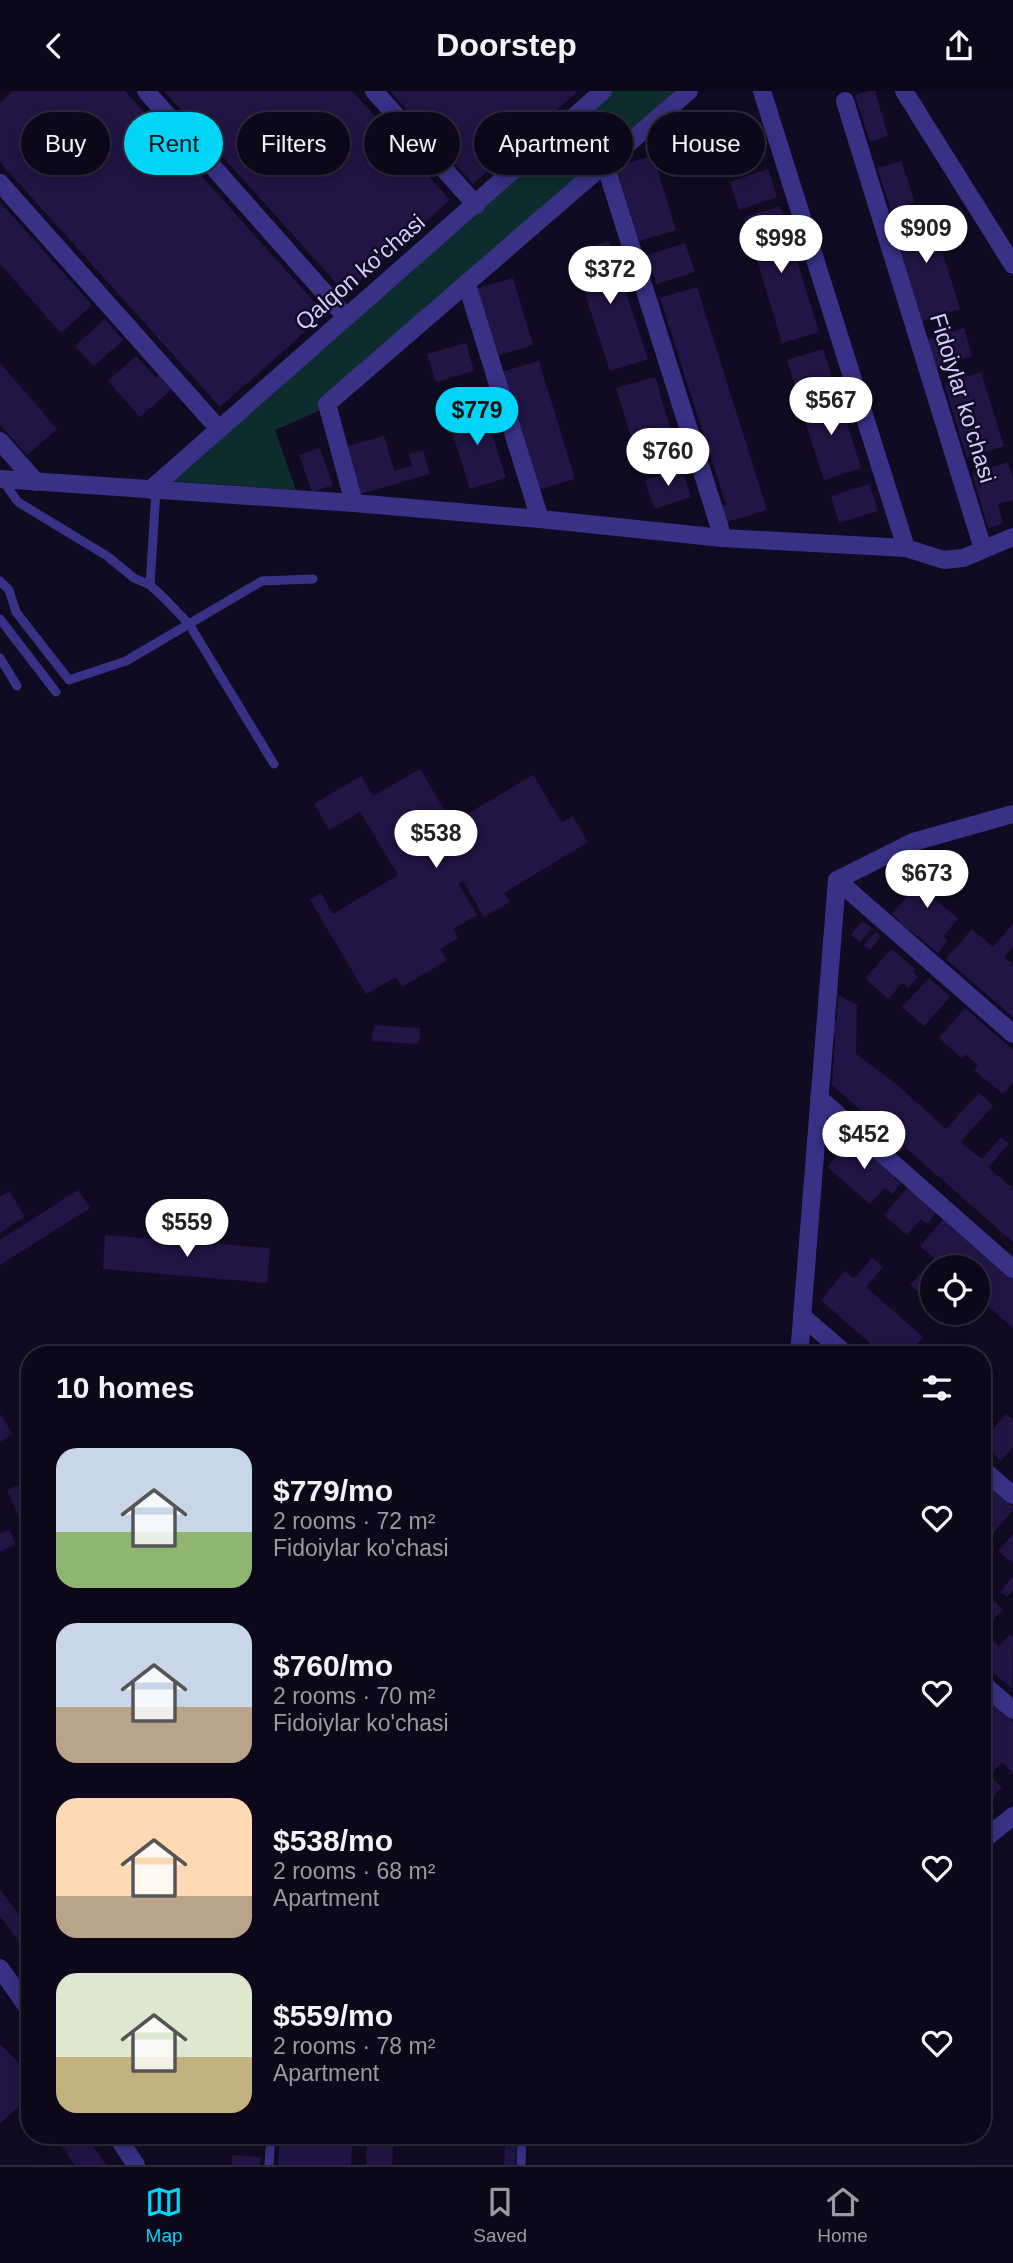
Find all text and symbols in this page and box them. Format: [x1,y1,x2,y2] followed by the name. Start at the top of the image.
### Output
[35,27,73,65] icon: back
[436,27,577,63] text: Doorstep
[940,27,978,65] icon: share
[21,112,110,175] chip: Buy
[124,112,223,175] chip: Rent
[237,112,350,175] chip: Filters
[364,112,460,175] chip: New
[474,112,633,175] chip: Apartment
[647,112,765,175] chip: House
[885,205,967,265] pin: $909
[290,209,430,335] street label: Qalqon ko'chasi
[740,215,822,275] pin: $998
[900,215,952,241] text: $909
[755,225,807,251] text: $998
[569,247,651,306] pin: $372
[584,256,636,282] text: $372
[925,310,1001,486] street label: Fidoiylar ko'chasi
[790,377,872,437] pin: $567
[436,387,518,447] pin: $779
[805,387,857,413] text: $567
[451,397,503,423] text: $779
[627,429,709,488] pin: $760
[642,438,694,464] text: $760
[395,811,477,870] pin: $538
[410,820,462,846] text: $538
[886,851,968,910] pin: $673
[901,860,953,886] text: $673
[823,1111,905,1171] pin: $452
[838,1121,890,1147] text: $452
[146,1199,228,1259] pin: $559
[161,1209,213,1235] text: $559
[920,1255,990,1325] map controls
[920,1255,990,1325] button: locate
[918,1369,956,1407] icon: filters
[56,1371,194,1404] text: 10 homes
[273,1474,393,1507] text: $779/mo
[112,1476,196,1560] icon: home
[918,1499,956,1537] icon: heart
[273,1508,435,1534] text: 2 rooms · 72 m²
[273,1535,449,1561] text: Fidoiylar ko'chasi
[273,1649,393,1682] text: $760/mo
[112,1651,196,1735] icon: home
[918,1674,956,1712] icon: heart
[273,1683,435,1709] text: 2 rooms · 70 m²
[273,1710,449,1736] text: Fidoiylar ko'chasi
[273,1824,393,1857] text: $538/mo
[112,1826,196,1910] icon: home
[918,1849,956,1887] icon: heart
[273,1858,435,1884] text: 2 rooms · 68 m²
[273,1885,379,1911] text: Apartment
[273,1999,393,2032] text: $559/mo
[112,2001,196,2085] icon: home
[918,2024,956,2062] icon: heart
[273,2033,435,2059] text: 2 rooms · 78 m²
[273,2060,379,2086] text: Apartment
[145,2183,183,2247] tab: Map
[473,2183,527,2247] tab: Saved
[817,2183,868,2247] tab: Home

